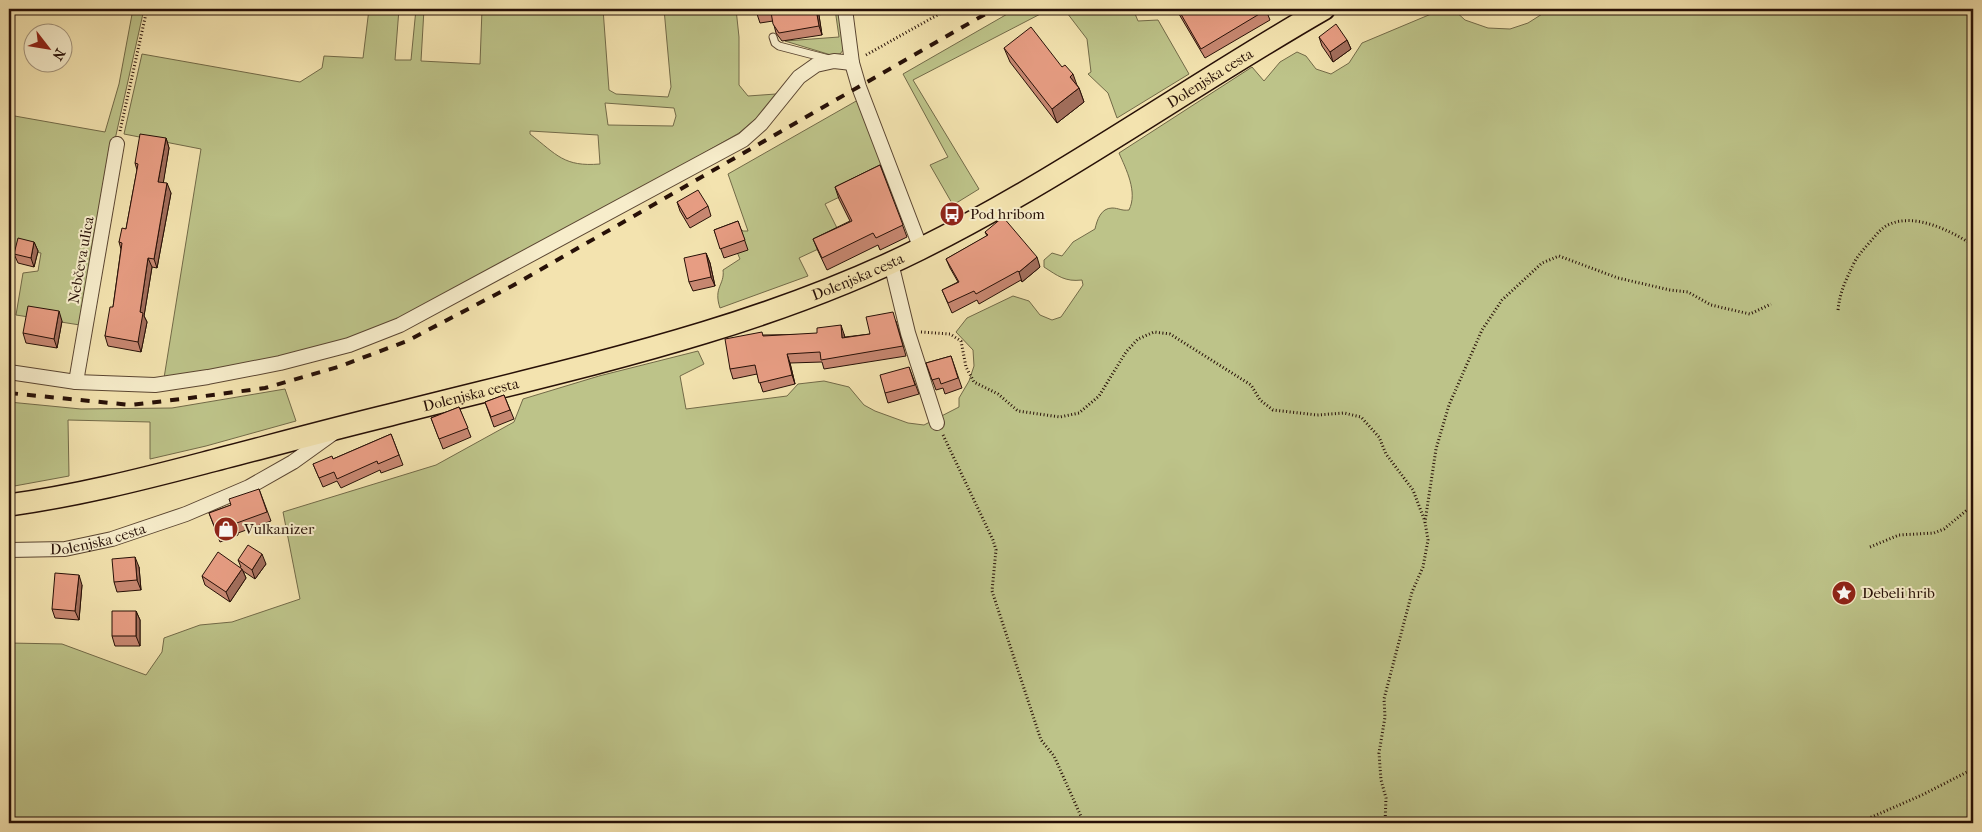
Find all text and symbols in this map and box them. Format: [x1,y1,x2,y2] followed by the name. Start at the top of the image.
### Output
[22,22,72,72] north arrow
[1164,44,1257,112] street label: Dolenjska cesta
[48,46,69,64] text: N
[939,201,965,227] bus stop icon: Pod hribom
[970,205,1045,223] place label: Pod hribom
[64,214,98,305] street label: Nebčeva ulica
[809,249,908,304] street label: Dolenjska cesta
[421,374,522,415] street label: Dolenjska cesta
[213,516,239,542] shop icon: Vulkanizer
[50,519,149,559] street label: Dolenjska cesta
[243,520,315,538] place label: Vulkanizer
[1831,580,1857,606] place icon: Debeli hrib
[1862,584,1935,602] place label: Debeli hrib

